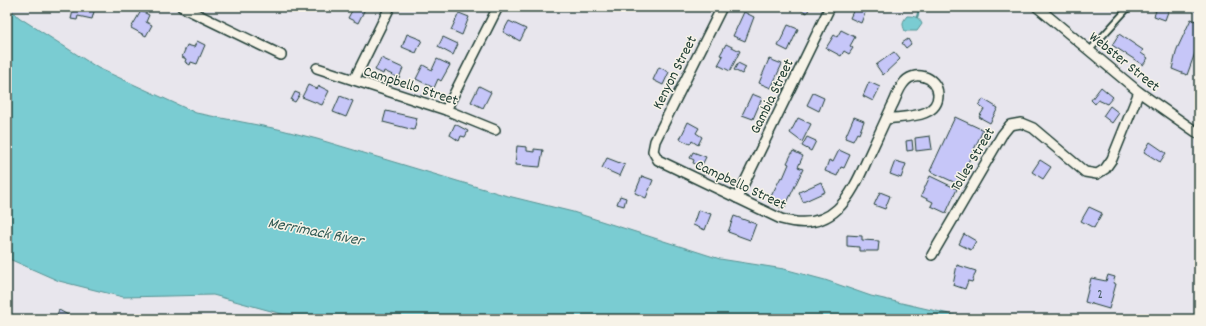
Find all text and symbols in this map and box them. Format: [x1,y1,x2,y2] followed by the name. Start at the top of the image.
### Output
[1084,27,1164,98] street label: Webster Street
[648,32,704,114] street label: Kenyon Street
[745,55,801,138] street label: Gambia Street
[360,61,461,113] street label: Campbello Street
[946,123,1002,196] street label: Tolles Street
[691,155,790,217] street label: Campbello Street
[266,212,367,253] water label: Merrimack River
[1097,286,1103,305] house number: 2

